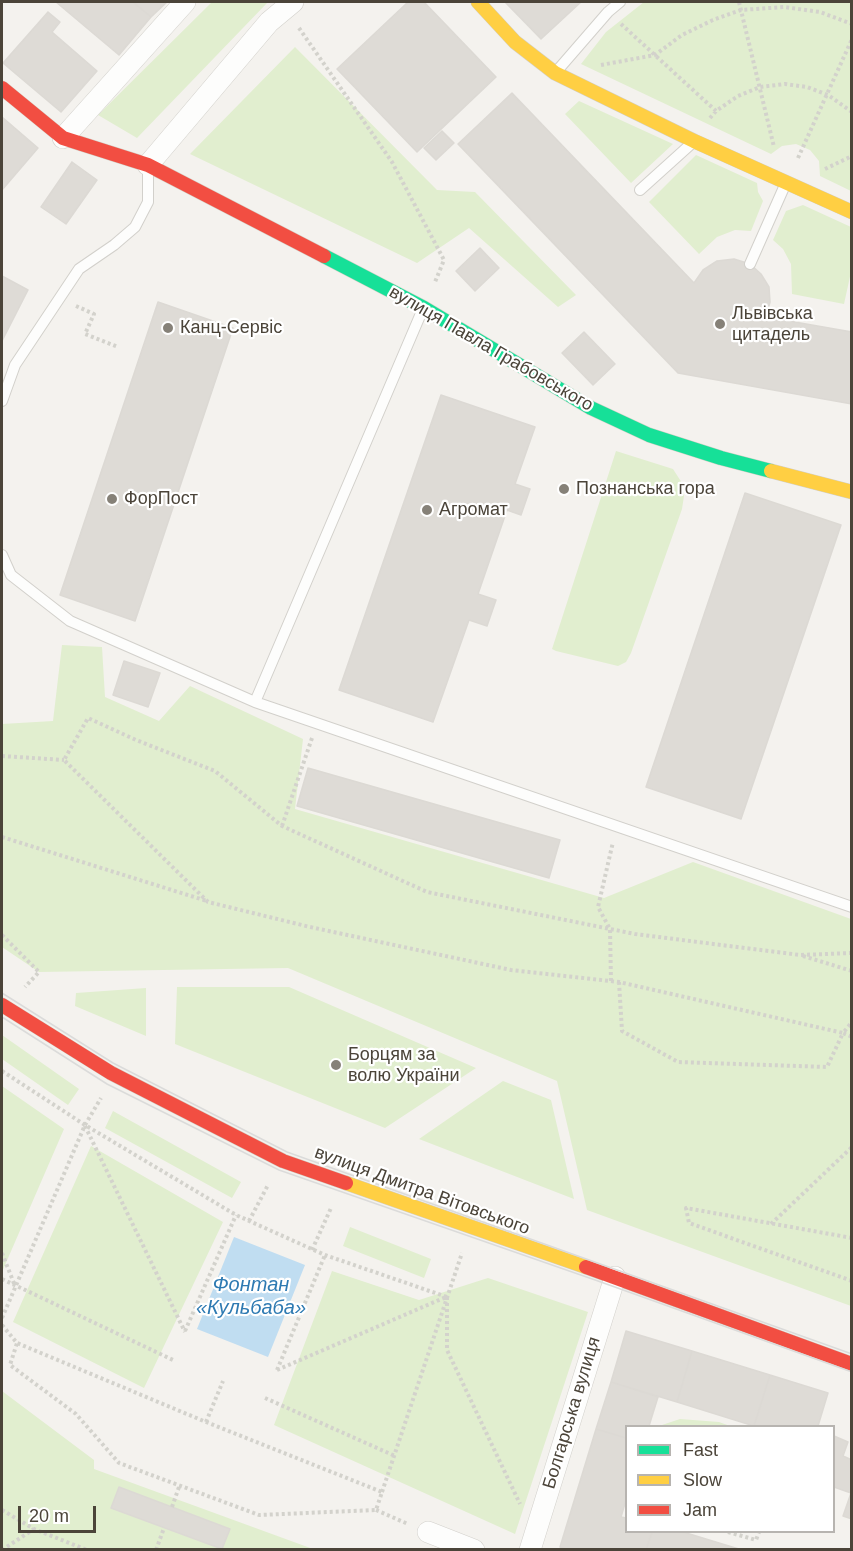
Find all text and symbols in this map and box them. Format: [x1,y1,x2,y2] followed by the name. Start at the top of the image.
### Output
[385,282,597,416] street label: вулиця Павла Грабовського
[732,303,813,346] place label: Львівська цитадель
[180,317,282,339] place label: Канц-Сервіс
[713,317,727,331] marker: Львівська цитадель
[161,321,175,335] marker: Канц-Сервіс
[576,478,715,500] place label: Познанська гора
[557,482,571,496] marker: Познанська гора
[124,488,198,510] place label: ФорПост
[105,492,119,506] marker: ФорПост
[439,499,508,521] place label: Агромат
[420,503,434,517] marker: Агромат
[348,1044,459,1086] place label: Борцям за волю України
[329,1058,343,1072] marker: Борцям за волю України
[311,1142,533,1240] street label: вулиця Дмитра Вітовського
[196,1273,306,1320] water label: Фонтан «Кульбаба»
[539,1334,605,1492] street label: Болгарська вулиця
[625,1425,835,1533] legend
[683,1440,718,1460] text: Fast
[683,1470,722,1490] text: Slow
[21,1494,99,1532] scale bar
[683,1500,717,1520] text: Jam
[29,1506,69,1526] text: 20 m

